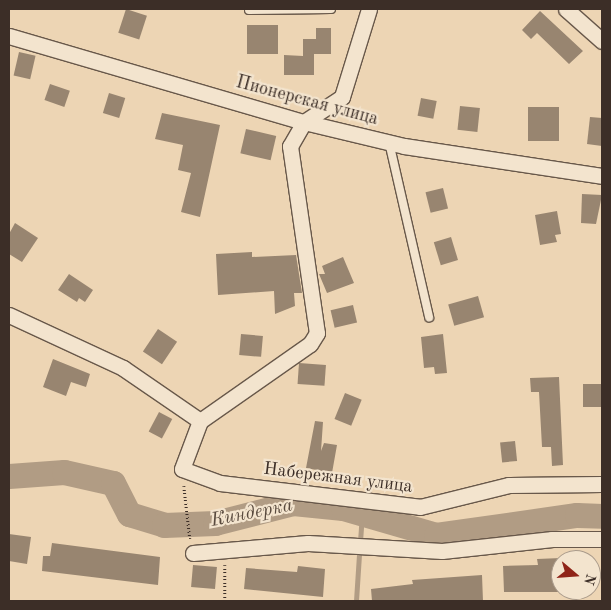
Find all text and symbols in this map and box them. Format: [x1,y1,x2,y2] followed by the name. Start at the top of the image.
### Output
[233,72,381,130] street label: Пионерская улица
[262,458,414,498] street label: Набережная улица
[209,495,295,533] water label: Киндерка
[551,550,601,600] north arrow
[581,572,598,587] text: N

